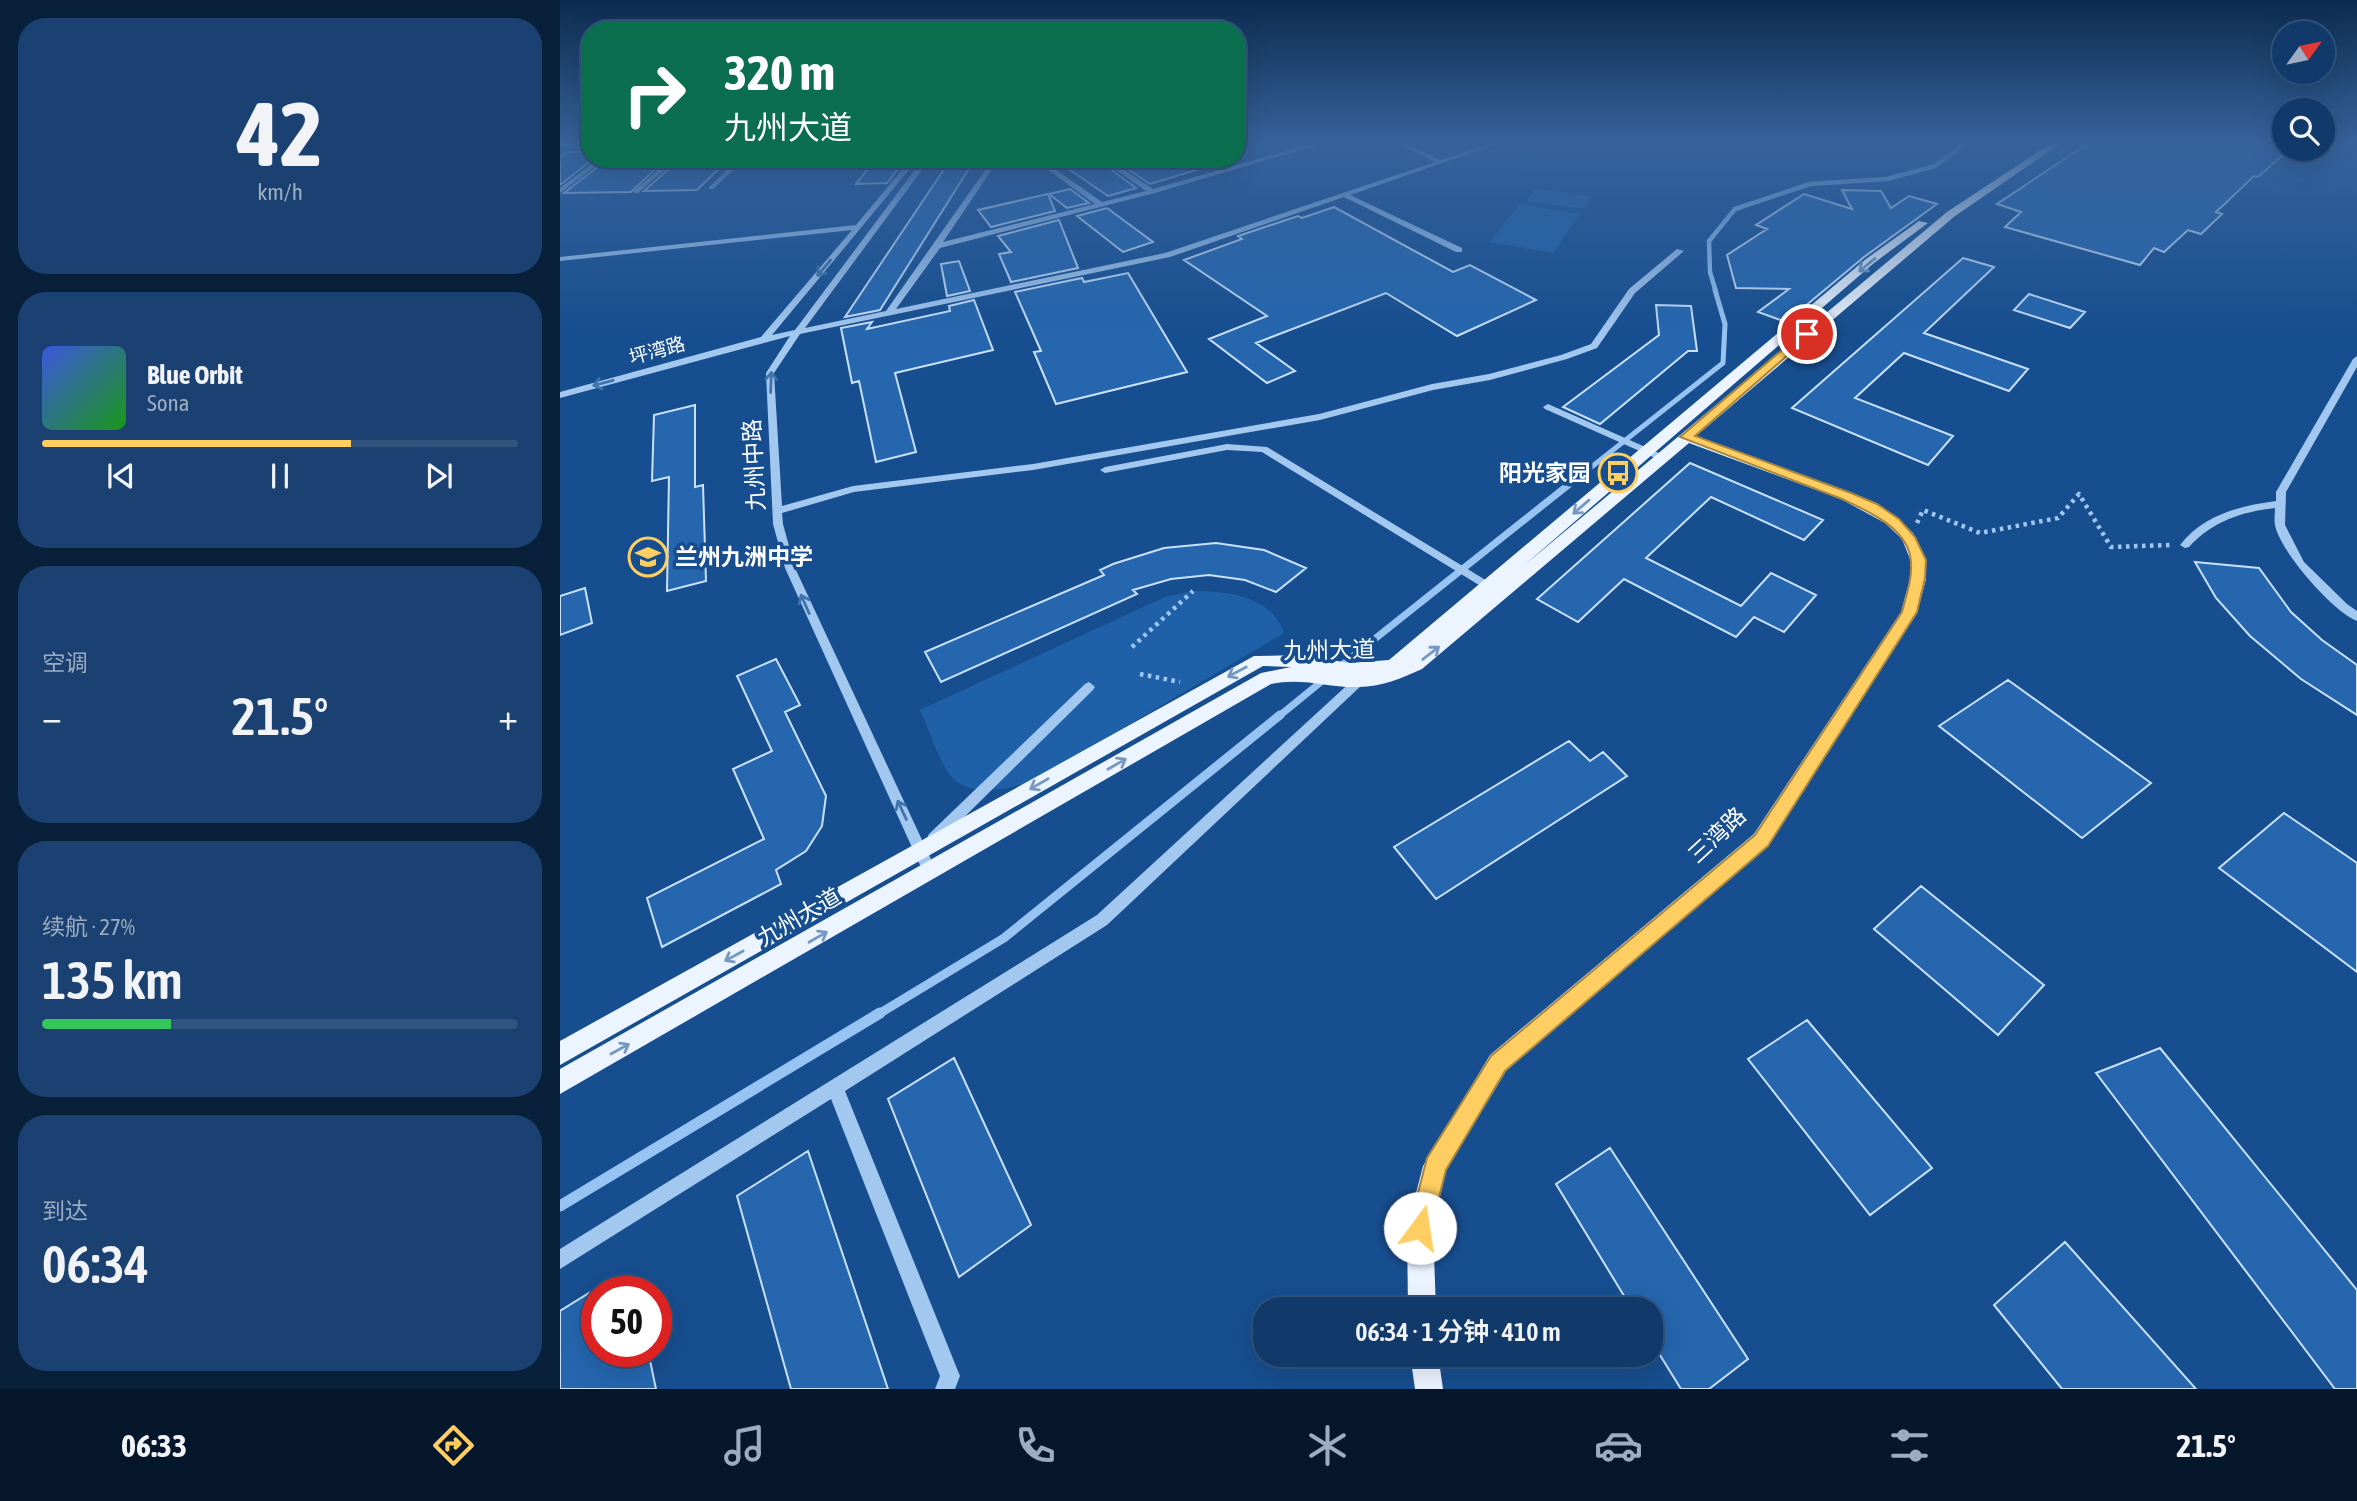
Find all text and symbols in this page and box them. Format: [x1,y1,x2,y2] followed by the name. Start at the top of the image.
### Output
[2272,21,2334,84] north arrow
[2272,21,2335,161] map controls
[724,44,835,100] text: 320 m
[609,49,700,140] icon: right
[237,81,323,185] text: 42
[2272,98,2335,161] button: search
[724,109,852,146] text: 九州大道
[257,179,303,205] text: km/h
[1858,257,1876,272] one-way arrow
[816,258,831,276] one-way arrow
[1777,304,1837,364] pin
[1788,315,1826,353] icon: arrive
[627,332,687,368] street label: 坪湾路
[147,360,243,390] text: Blue Orbit
[764,371,778,394] one-way arrow
[593,377,615,390] one-way arrow
[147,390,189,416] text: Sona
[739,418,769,512] street label: 九州中路
[1597,452,1639,494] bus stop icon: 阳光家园
[102,457,140,495] icon: previous
[261,457,299,495] icon: pause
[420,457,458,495] icon: next
[1499,460,1591,486] place label: 阳光家园
[1572,499,1590,515] one-way arrow
[627,536,669,578] school or university icon: 兰州九洲中学
[675,544,813,570] place label: 兰州九洲中学
[798,594,811,615] one-way arrow
[1283,636,1375,664] street label: 九州大道
[1421,645,1440,660] one-way arrow
[42,650,88,676] text: 空调
[1227,666,1248,680] one-way arrow
[232,686,328,746] text: 21.5°
[42,695,62,738] text: −
[498,695,518,738] text: +
[1106,757,1126,771] one-way arrow
[1029,778,1050,791] one-way arrow
[894,800,908,821] one-way arrow
[1683,802,1751,868] street label: 三湾路
[753,883,845,951] street label: 九州大道
[42,914,135,940] text: 续航 · 27%
[807,930,827,944] one-way arrow
[42,950,183,1010] text: 135 km
[724,950,745,963] one-way arrow
[609,1042,629,1056] one-way arrow
[1383,1191,1457,1265] position arrow
[42,1198,88,1224] text: 到达
[42,1234,149,1294] text: 06:34
[581,1276,672,1367] speed limit sign: 50
[1355,1317,1561,1347] text: 06:34 · 1 分钟 · 410 m
[429,1421,478,1470] icon: directions
[720,1421,769,1470] icon: music
[1011,1421,1060,1470] icon: phone
[1303,1421,1352,1470] icon: climate
[1594,1421,1643,1470] icon: car
[1885,1421,1934,1470] icon: filters
[121,1427,187,1464] text: 06:33
[2176,1427,2236,1464] text: 21.5°

